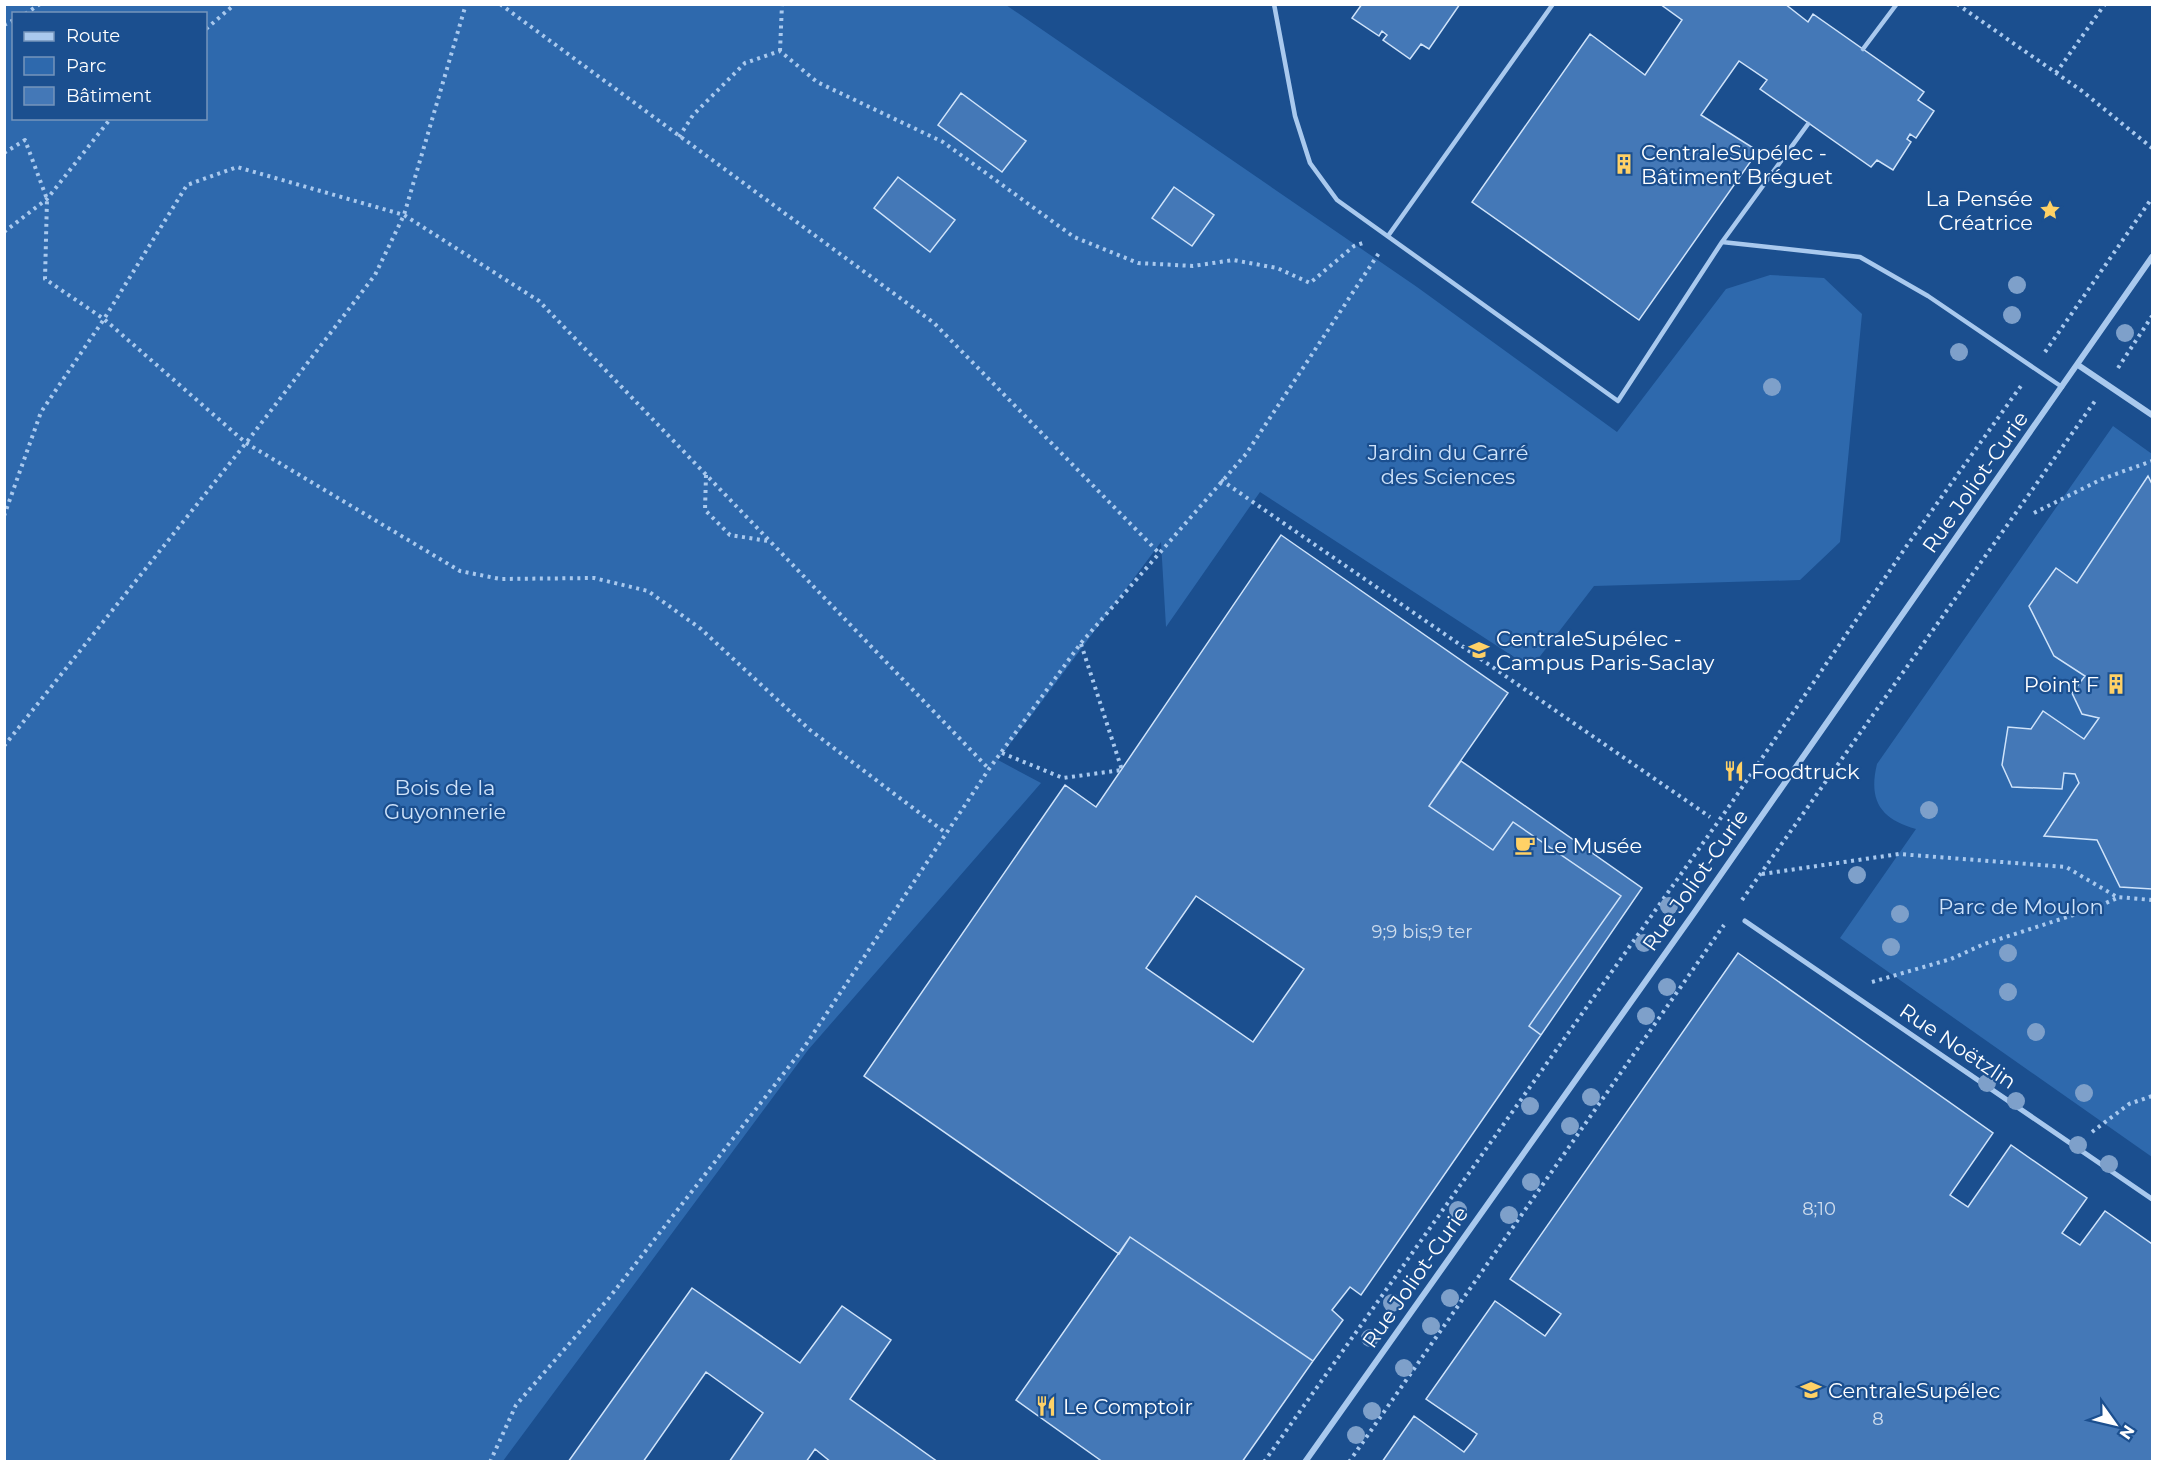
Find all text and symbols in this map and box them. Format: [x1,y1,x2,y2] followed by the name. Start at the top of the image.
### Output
[12,12,207,120] legend
[66,25,120,47] text: Route
[66,55,106,77] text: Parc
[66,85,152,107] text: Bâtiment
[1641,140,1833,189] place label: CentraleSupélec - Bâtiment Bréguet
[1612,152,1636,176] building icon: CentraleSupélec - Bâtiment Bréguet
[1925,186,2033,235] place label: La Pensée Créatrice
[2038,198,2062,222] place icon: La Pensée Créatrice
[1917,406,2033,558] street label: Rue Joliot-Curie
[1367,440,1528,489] park label: Jardin du Carré des Sciences
[1496,626,1715,675] place label: CentraleSupélec - Campus Paris-Saclay
[1467,638,1491,662] school or university icon: CentraleSupélec - Campus Paris-Saclay
[2024,672,2099,697] place label: Point F
[2104,672,2128,696] building icon: Point F
[1722,759,1746,783] restaurant icon: Foodtruck
[1751,759,1860,784] place label: Foodtruck
[384,775,506,824] park label: Bois de la Guyonnerie
[1637,804,1753,956] street label: Rue Joliot-Curie
[1513,833,1537,857] cafe icon: Le Musée
[1542,833,1642,858] place label: Le Musée
[1938,894,2104,919] park label: Parc de Moulon
[1372,921,1472,943] house number: 9;9 bis;9 ter
[1895,998,2021,1094] street label: Rue Noëtzlin
[1802,1198,1836,1220] house number: 8;10
[1357,1201,1473,1353] street label: Rue Joliot-Curie
[1799,1378,1823,1402] school or university icon: CentraleSupélec
[1828,1378,2000,1403] place label: CentraleSupélec
[1034,1394,1058,1418] restaurant icon: Le Comptoir
[1063,1394,1193,1419] place label: Le Comptoir
[2085,1394,2145,1454] north arrow
[1872,1408,1884,1430] house number: 8
[2116,1421,2139,1443] text: N

